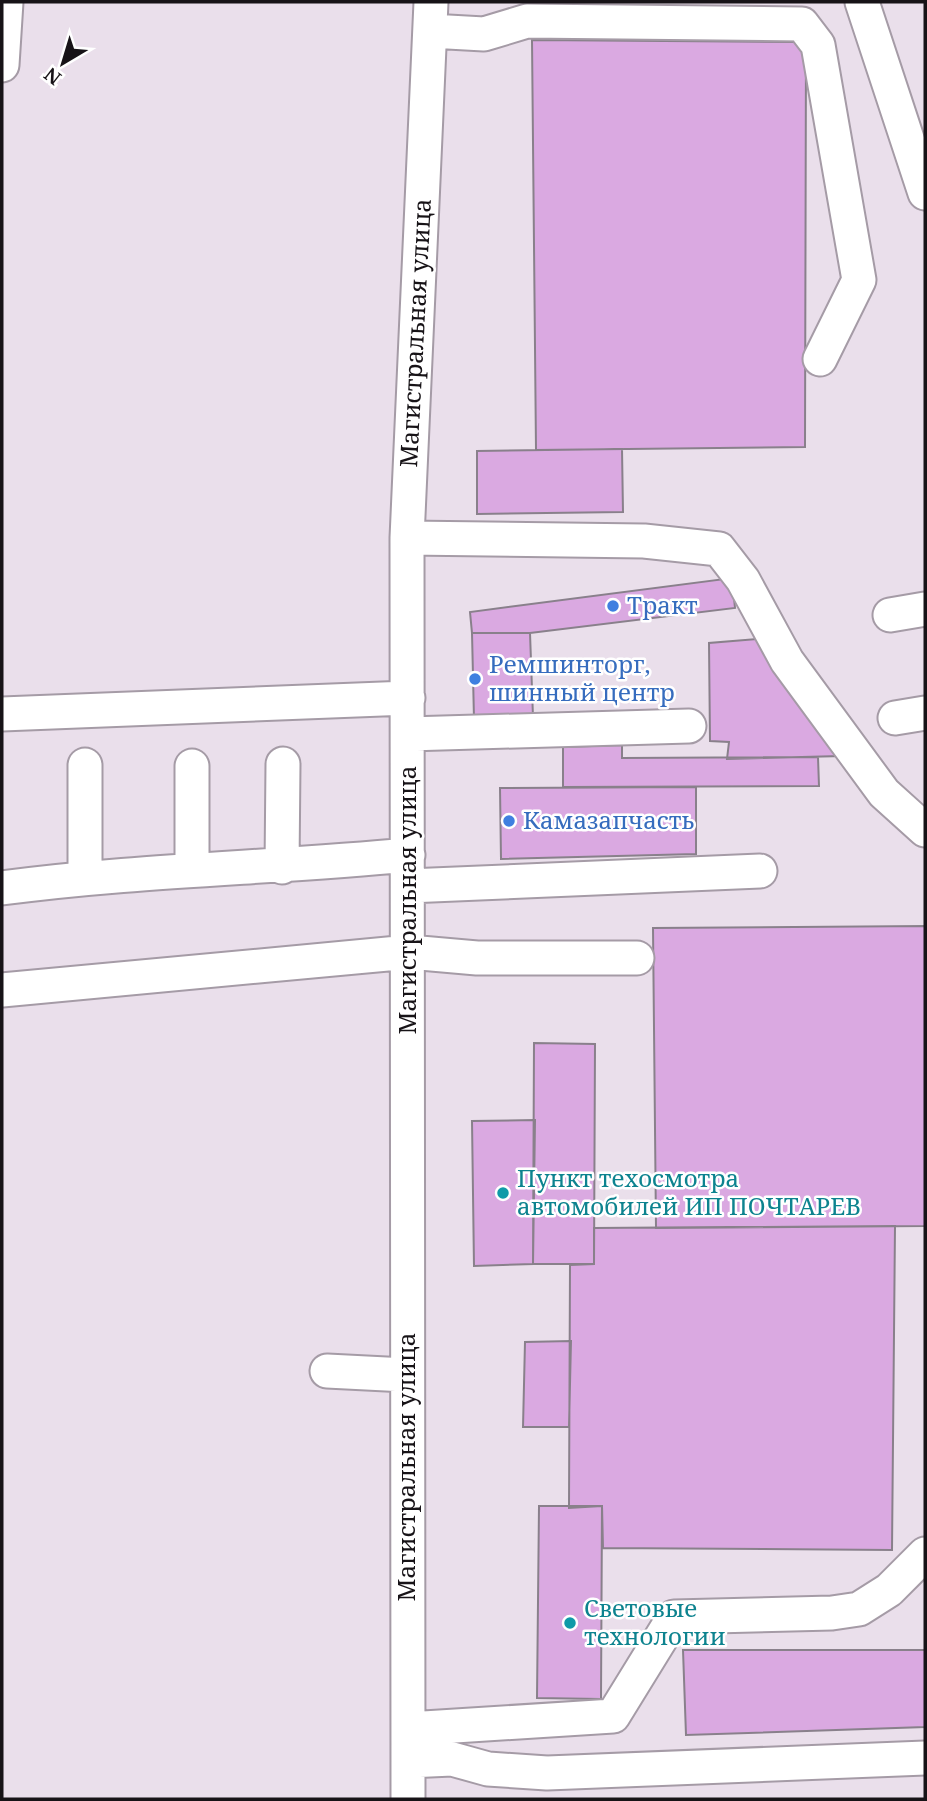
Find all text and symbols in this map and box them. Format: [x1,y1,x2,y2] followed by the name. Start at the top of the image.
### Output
[28,28,98,98] north arrow
[39,62,66,91] text: N
[391,198,438,468] street label: Магистральная улица
[627,588,698,621] place label: Тракт
[605,598,621,614] marker: Тракт
[489,647,675,708] place label: Ремшинторг, шинный центр
[467,671,483,687] marker: Ремшинторг, шинный центр
[390,765,423,1035] street label: Магистральная улица
[523,803,694,836] place label: Камазапчасть
[501,813,517,829] marker: Камазапчасть
[517,1161,861,1222] place label: Пункт техосмотра автомобилей ИП ПОЧТАРЕВ
[495,1185,511,1201] marker: Пункт техосмотра автомобилей ИП ПОЧТАРЕВ
[389,1332,422,1602] street label: Магистральная улица
[584,1591,726,1652] place label: Световые технологии
[562,1615,578,1631] marker: Световые технологии

